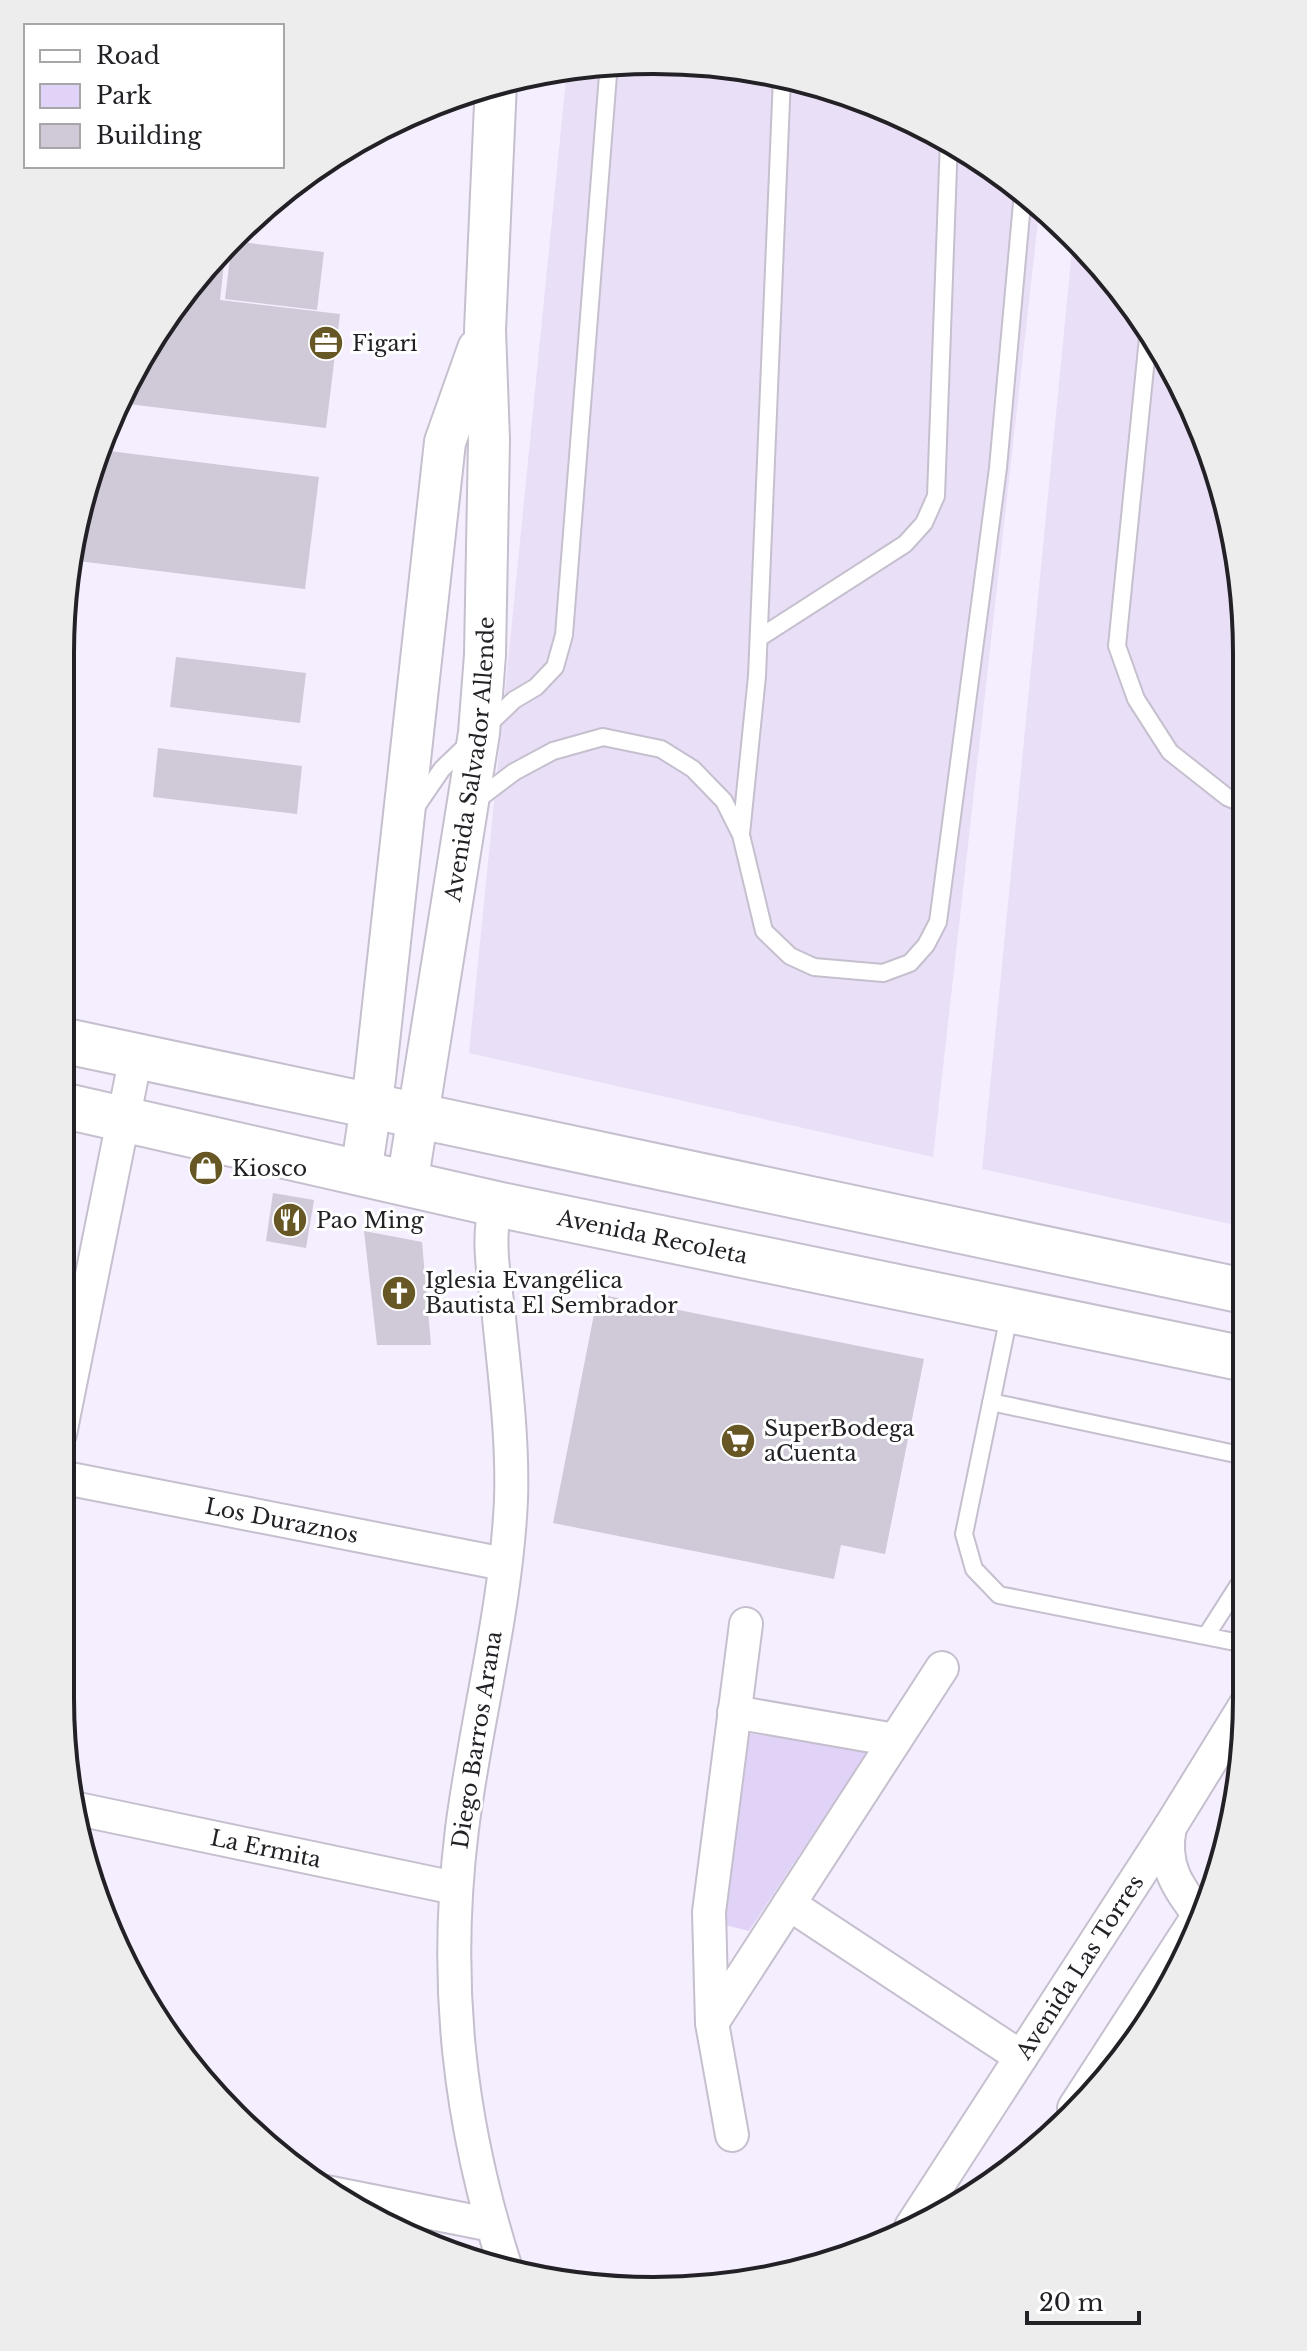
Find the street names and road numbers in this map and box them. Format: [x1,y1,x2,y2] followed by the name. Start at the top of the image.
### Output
[439,616,499,904] street label: Avenida Salvador Allende
[554,1203,751,1269] street label: Avenida Recoleta
[203,1492,361,1549] street label: Los Duraznos
[446,1628,508,1851] street label: Diego Barros Arana
[208,1824,324,1873] street label: La Ermita
[1009,1870,1149,2065] street label: Avenida Las Torres

